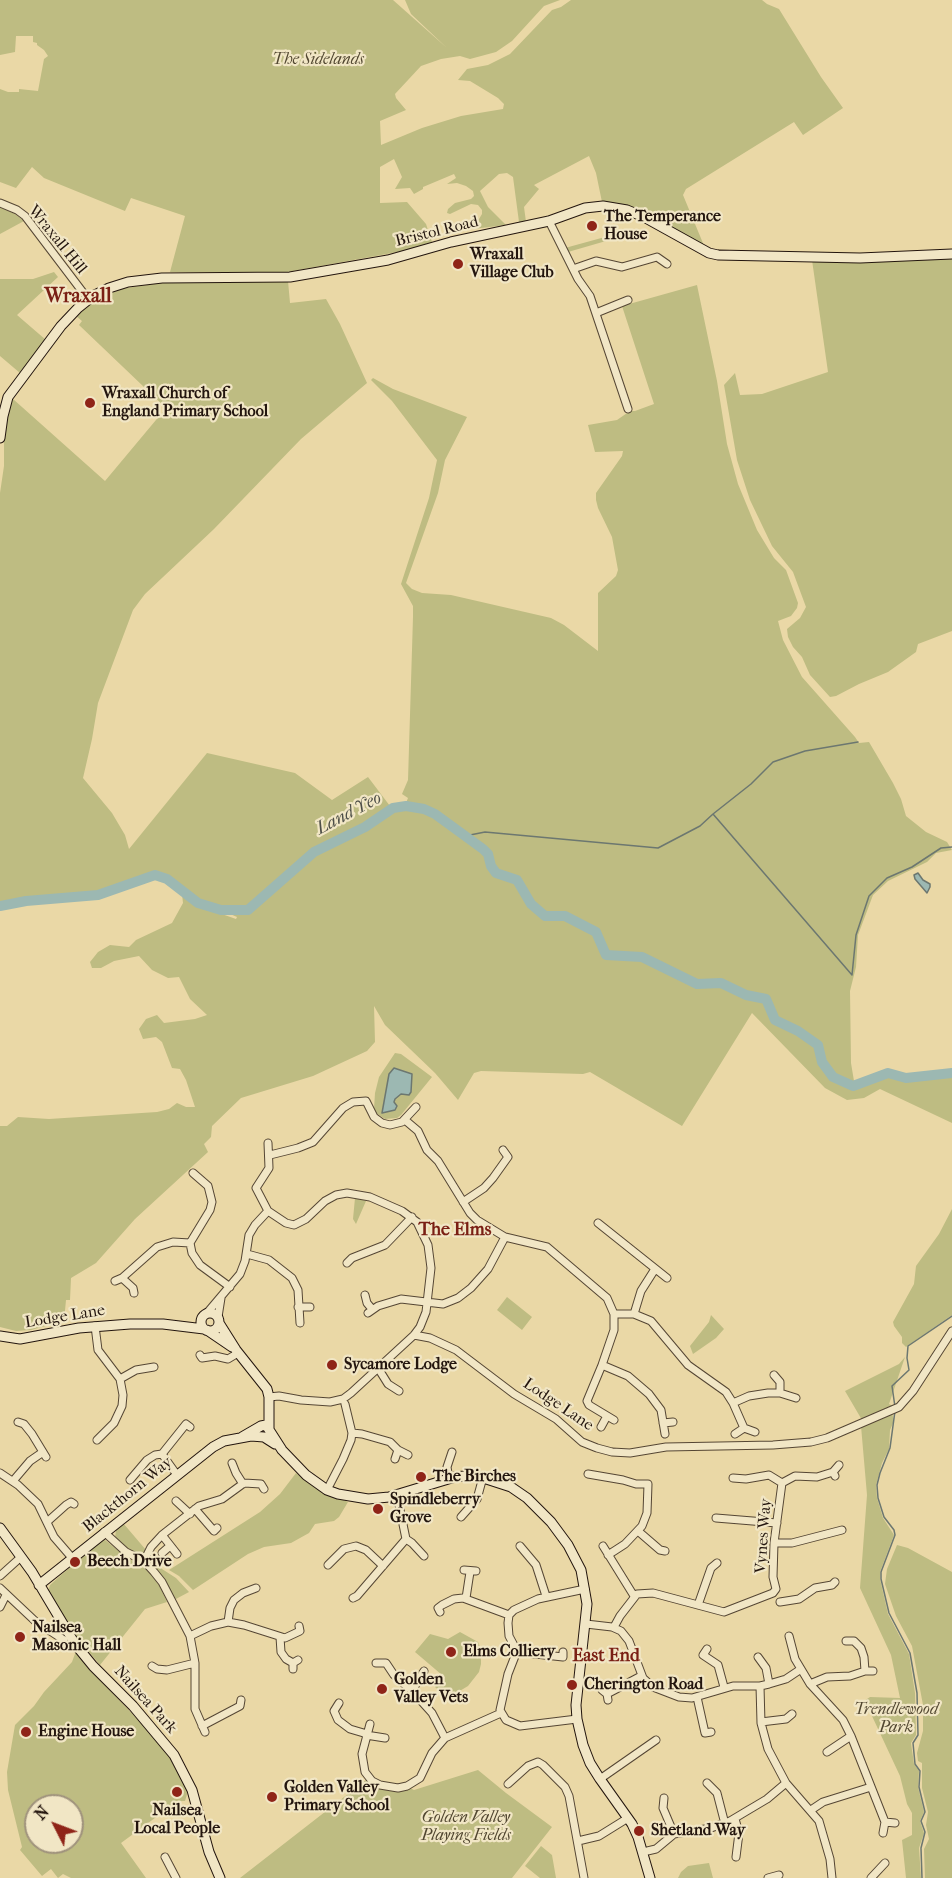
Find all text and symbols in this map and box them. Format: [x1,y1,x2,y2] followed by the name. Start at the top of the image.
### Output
[272,50,364,70] park label: The Sidelands
[23,202,91,278] street label: Wraxall Hill
[604,207,721,245] place label: The Temperance House
[393,212,481,252] street label: Bristol Road
[585,219,599,233] marker: The Temperance House
[470,245,554,283] place label: Wraxall Village Club
[451,257,465,271] marker: Wraxall Village Club
[45,285,111,309] district label: Wraxall
[102,384,268,422] place label: Wraxall Church of England Primary School
[83,396,97,410] marker: Wraxall Church of England Primary School
[313,788,385,840] water label: Land Yeo
[419,1220,491,1242] district label: The Elms
[24,1301,106,1333] street label: Lodge Lane
[344,1355,457,1375] place label: Sycamore Lodge
[325,1358,339,1372] marker: Sycamore Lodge
[519,1374,597,1436] street label: Lodge Lane
[79,1453,177,1537] street label: Blackthorn Way
[433,1467,516,1487] place label: The Birches
[414,1470,428,1484] marker: The Birches
[390,1490,480,1528] place label: Spindleberry Grove
[752,1498,776,1574] street label: Vynes Way
[371,1502,385,1516] marker: Spindleberry Grove
[87,1552,172,1572] place label: Beech Drive
[68,1555,82,1569] marker: Beech Drive
[32,1618,121,1656] place label: Nailsea Masonic Hall
[13,1630,27,1644] marker: Nailsea Masonic Hall
[463,1642,555,1662] place label: Elms Colliery
[444,1645,458,1659] marker: Elms Colliery
[572,1646,640,1668] district label: East End
[109,1662,181,1738] street label: Nailsea Park
[394,1670,468,1708] place label: Golden Valley Vets
[584,1675,703,1695] place label: Cherington Road
[565,1678,579,1692] marker: Cherington Road
[375,1682,389,1696] marker: Golden Valley Vets
[854,1700,938,1738] park label: Trendlewood Park
[38,1722,134,1742] place label: Engine House
[19,1725,33,1739] marker: Engine House
[284,1778,389,1816] place label: Golden Valley Primary School
[170,1785,184,1799] marker: Nailsea Local People
[265,1790,279,1804] marker: Golden Valley Primary School
[24,1794,84,1854] north arrow
[134,1801,220,1839] place label: Nailsea Local People
[31,1802,53,1824] text: N
[421,1808,511,1846] park label: Golden Valley Playing Fields
[651,1821,745,1841] place label: Shetland Way
[632,1824,646,1838] marker: Shetland Way

